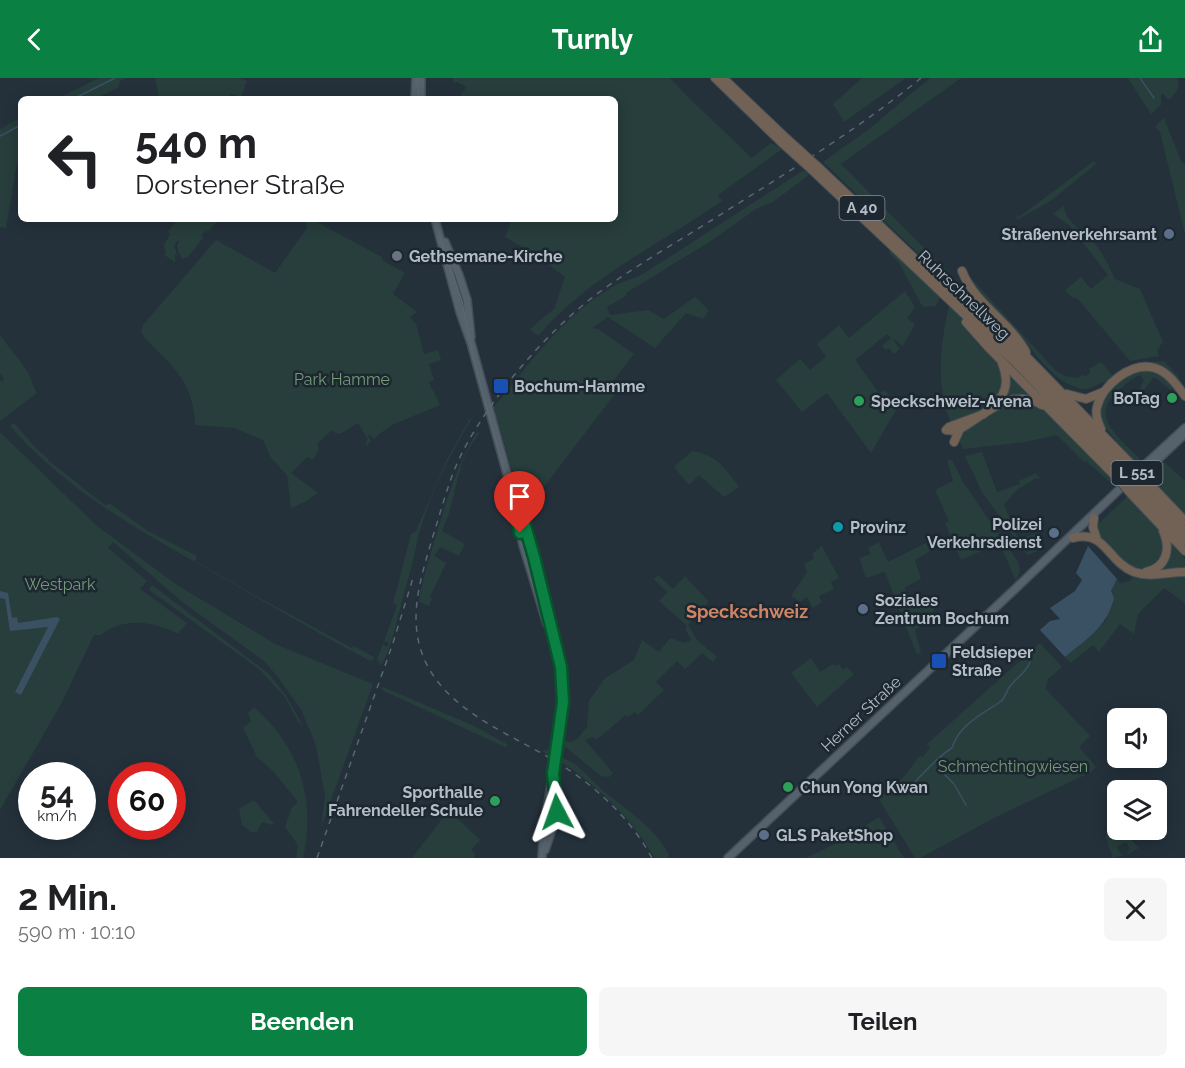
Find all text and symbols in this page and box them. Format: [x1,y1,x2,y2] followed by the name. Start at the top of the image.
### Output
[18,23,51,56] icon: back
[1134,23,1167,56] icon: share
[552,24,633,55] text: Turnly
[135,119,257,168] text: 540 m
[36,120,114,198] icon: left
[135,169,345,200] text: Dorstener Straße
[840,196,884,220] road number: A 40
[1002,225,1157,244] place label: Straßenverkehrsamt
[1162,227,1176,241] marker: Straßenverkehrsamt
[409,247,563,266] place label: Gethsemane-Kirche
[914,247,1014,343] street label: Ruhrschnellweg
[390,249,404,263] marker: Gethsemane-Kirche
[294,370,390,389] park label: Park Hamme
[492,377,510,395] marker: Bochum-Hamme
[514,377,646,396] place label: Bochum-Hamme
[1113,389,1160,408] place label: BoTag
[1165,391,1179,405] marker: BoTag
[871,392,1031,411] place label: Speckschweiz-Arena
[852,394,866,408] marker: Speckschweiz-Arena
[1112,461,1162,485] road number: L 551
[494,471,545,533] pin
[503,480,536,513] icon: arrive
[927,515,1042,552] place label: Polizei Verkehrsdienst
[850,518,906,537] place label: Provinz
[831,520,845,534] marker: Provinz
[1047,526,1061,540] marker: Polizei Verkehrsdienst
[25,575,96,594] park label: Westpark
[875,591,1009,628] place label: Soziales Zentrum Bochum
[686,601,808,622] district label: Speckschweiz
[856,602,870,616] marker: Soziales Zentrum Bochum
[952,643,1033,680] place label: Feldsieper Straße
[930,652,948,670] marker: Feldsieper Straße
[817,672,905,756] street label: Herner Straße
[1107,708,1167,840] map controls
[1107,708,1167,768] button: sound
[938,757,1088,776] park label: Schmechtingwiesen
[108,762,186,840] speed limit sign: 60
[40,776,74,811] text: 54
[800,778,928,797] place label: Chun Yong Kwan
[525,780,589,844] position arrow
[781,780,795,794] marker: Chun Yong Kwan
[1107,780,1167,840] button: layers
[328,783,483,820] place label: Sporthalle Fahrendeller Schule
[488,794,502,808] marker: Sporthalle Fahrendeller Schule
[37,807,77,825] text: km/h
[776,826,893,845] place label: GLS PaketShop
[757,828,771,842] marker: GLS PaketShop
[18,876,117,918] text: 2 Min.
[1104,878,1167,941] button: close
[18,920,136,944] text: 590 m · 10:10
[18,987,587,1056] button: Beenden
[599,987,1167,1056] button: Teilen

